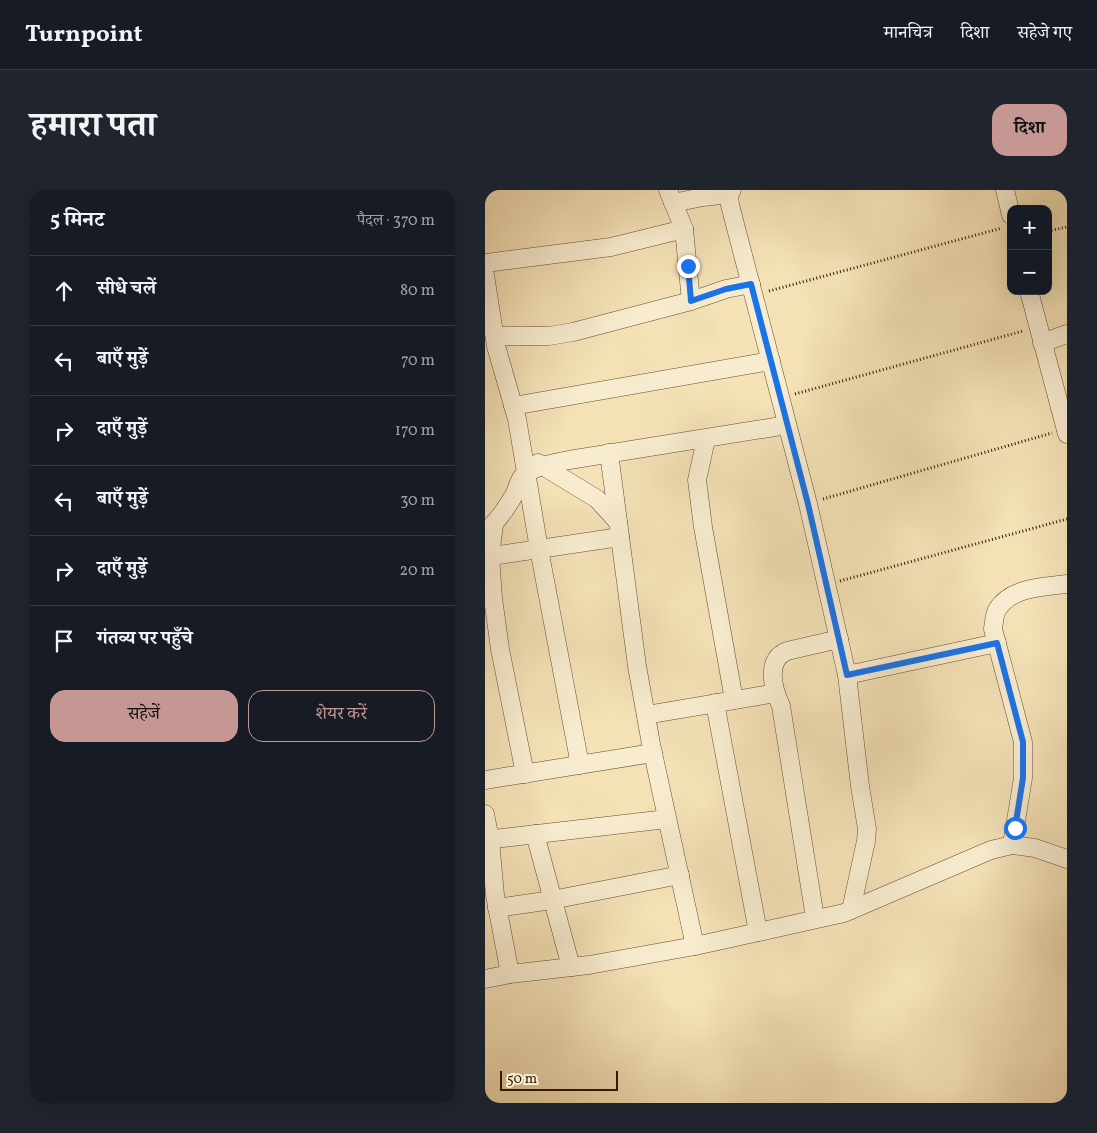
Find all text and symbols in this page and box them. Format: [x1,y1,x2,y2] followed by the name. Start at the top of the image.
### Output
[25,18,143,52] text: Turnpoint
[884,21,933,46] text: मानचित्र
[961,21,989,46] text: दिशा
[1017,21,1072,46] text: सहेजे गए
[30,103,156,151] text: हमारा पता
[992,104,1067,156] button: दिशा
[1007,205,1052,295] map controls
[1007,205,1052,250] button: +
[50,206,104,235] text: 5 मिनट
[357,210,435,232] text: पैदल · 370 m
[1007,250,1052,295] button: −
[677,255,700,278] route end
[97,276,156,302] text: सीधे चलें
[50,277,78,305] icon: ahead
[400,280,435,302] text: 80 m
[97,346,148,372] text: बाएँ मुड़ें
[50,347,78,375] icon: left
[401,350,435,372] text: 70 m
[97,416,147,442] text: दाएँ मुड़ें
[50,417,78,445] icon: right
[395,420,435,442] text: 170 m
[97,486,148,512] text: बाएँ मुड़ें
[50,487,78,515] icon: left
[400,490,435,512] text: 30 m
[97,556,147,582] text: दाएँ मुड़ें
[50,557,78,585] icon: right
[400,560,435,582] text: 20 m
[97,626,192,652] text: गंतव्य पर पहुँचे
[50,627,78,655] icon: arrive
[50,690,238,742] button: सहेजें
[248,690,435,742] button: शेयर करें
[1004,817,1027,840] route start
[500,1068,617,1091] scale bar
[507,1070,537,1089] text: 50 m

